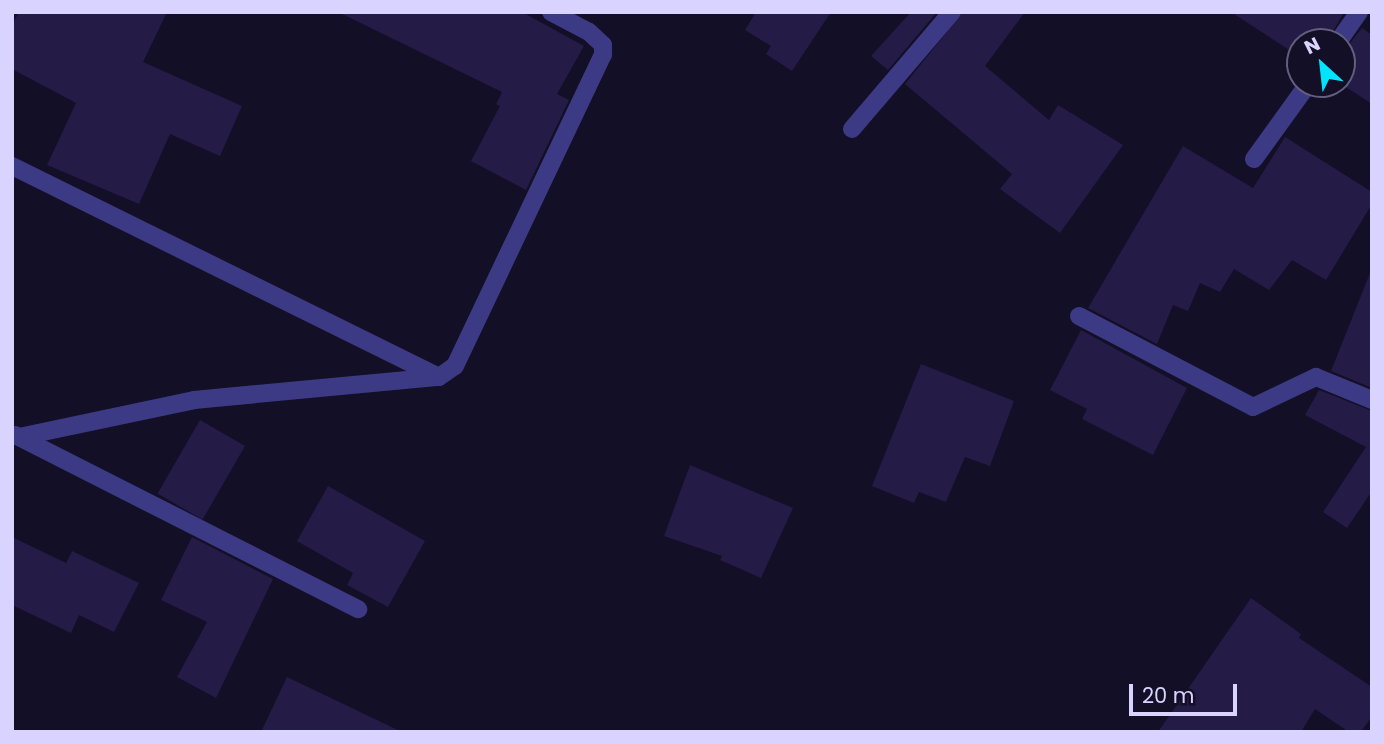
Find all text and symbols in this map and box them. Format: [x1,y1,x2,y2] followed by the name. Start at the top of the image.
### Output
[1286,28,1356,98] north arrow
[1300,30,1325,61] text: N
[1132,670,1240,714] scale bar
[1142,681,1195,710] text: 20 m

